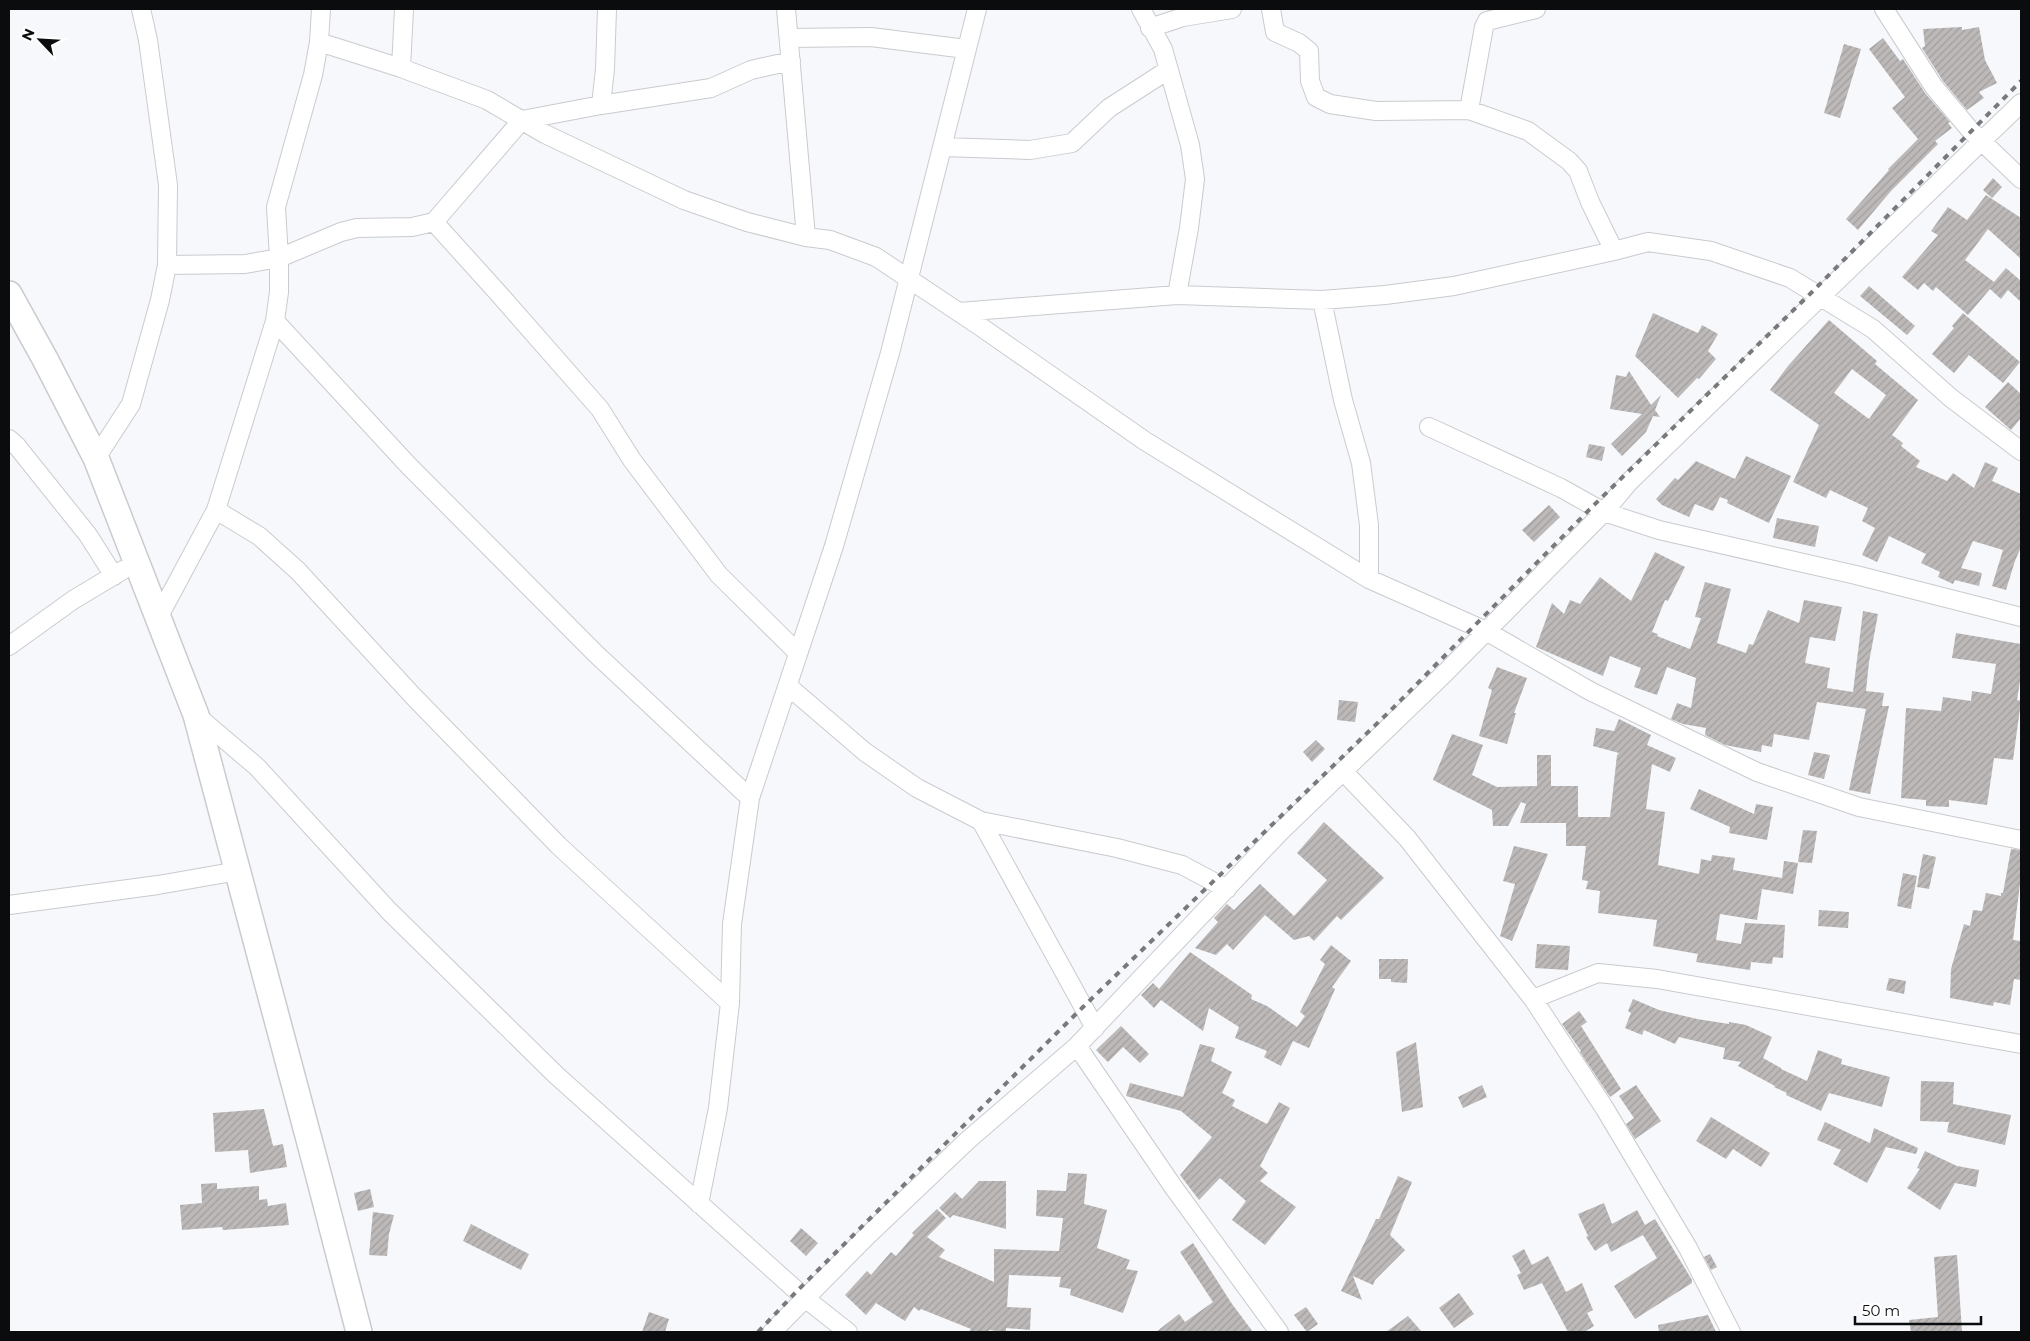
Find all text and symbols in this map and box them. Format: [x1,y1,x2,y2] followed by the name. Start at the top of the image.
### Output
[15,15,65,65] north arrow
[18,26,39,43] text: N
[1855,1294,1981,1326] scale bar
[1862,1301,1900,1320] text: 50 m

